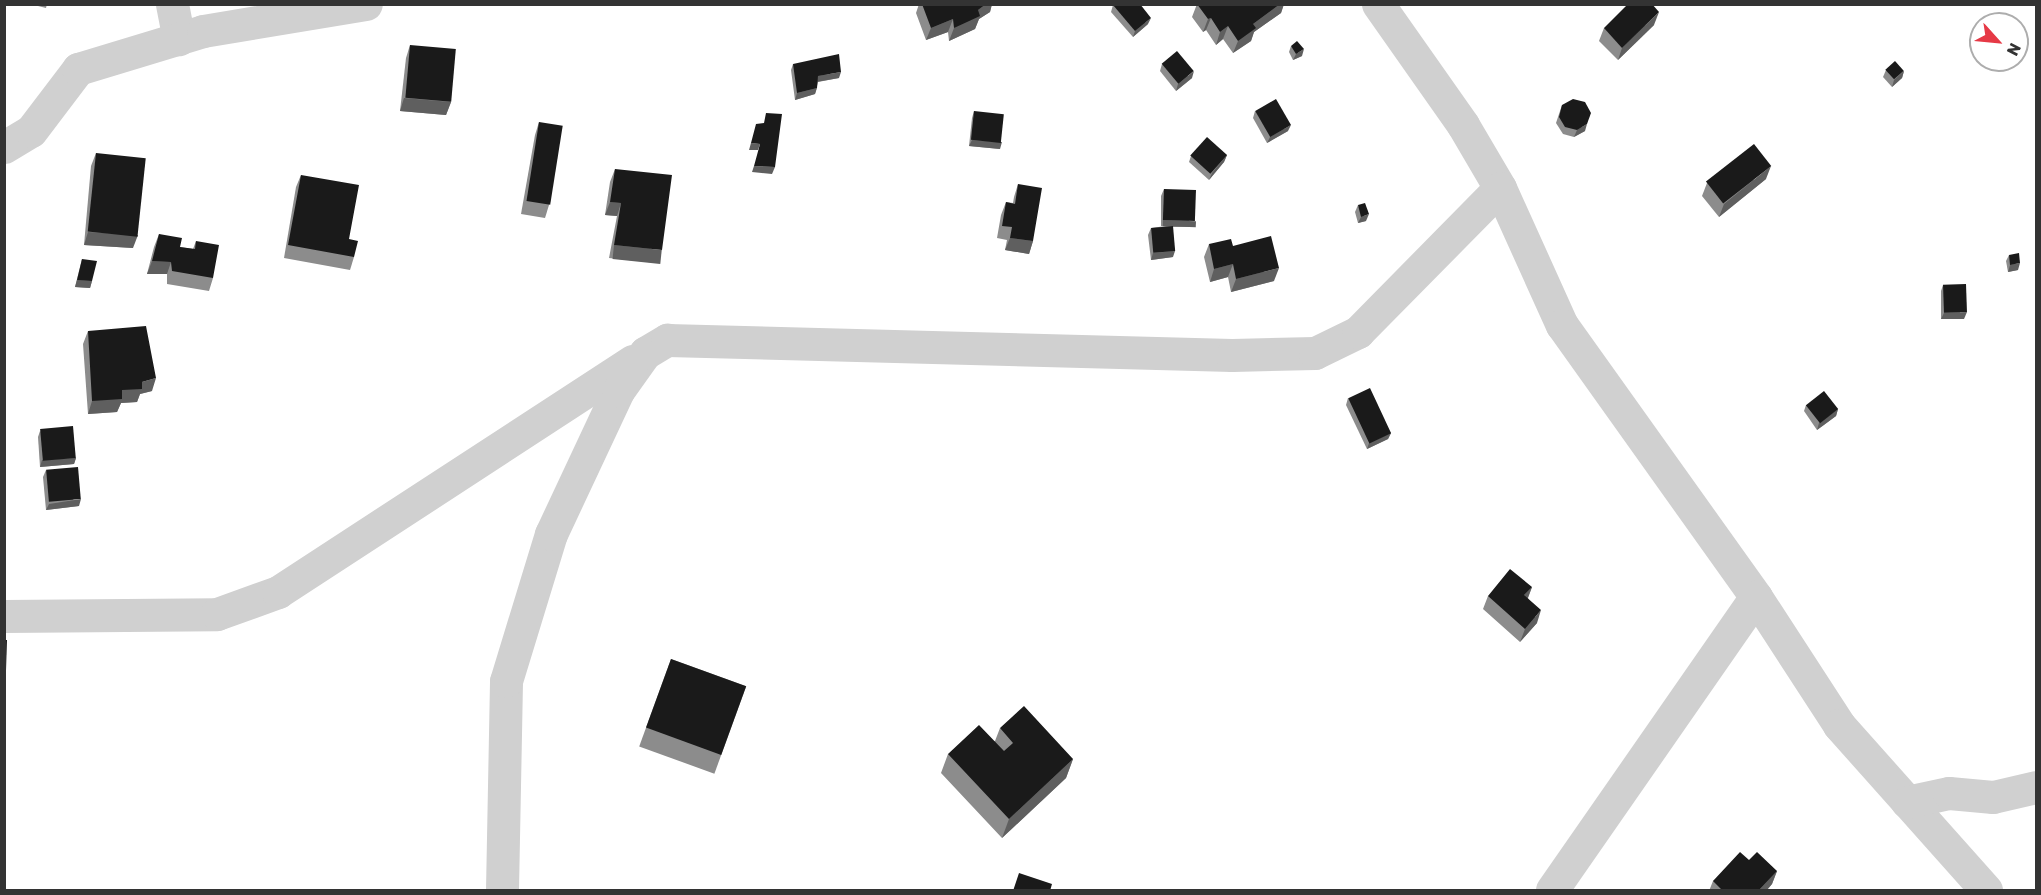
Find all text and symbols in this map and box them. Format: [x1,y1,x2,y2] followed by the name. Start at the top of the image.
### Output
[1969,12,2029,72] north arrow
[2003,40,2025,59] text: N

